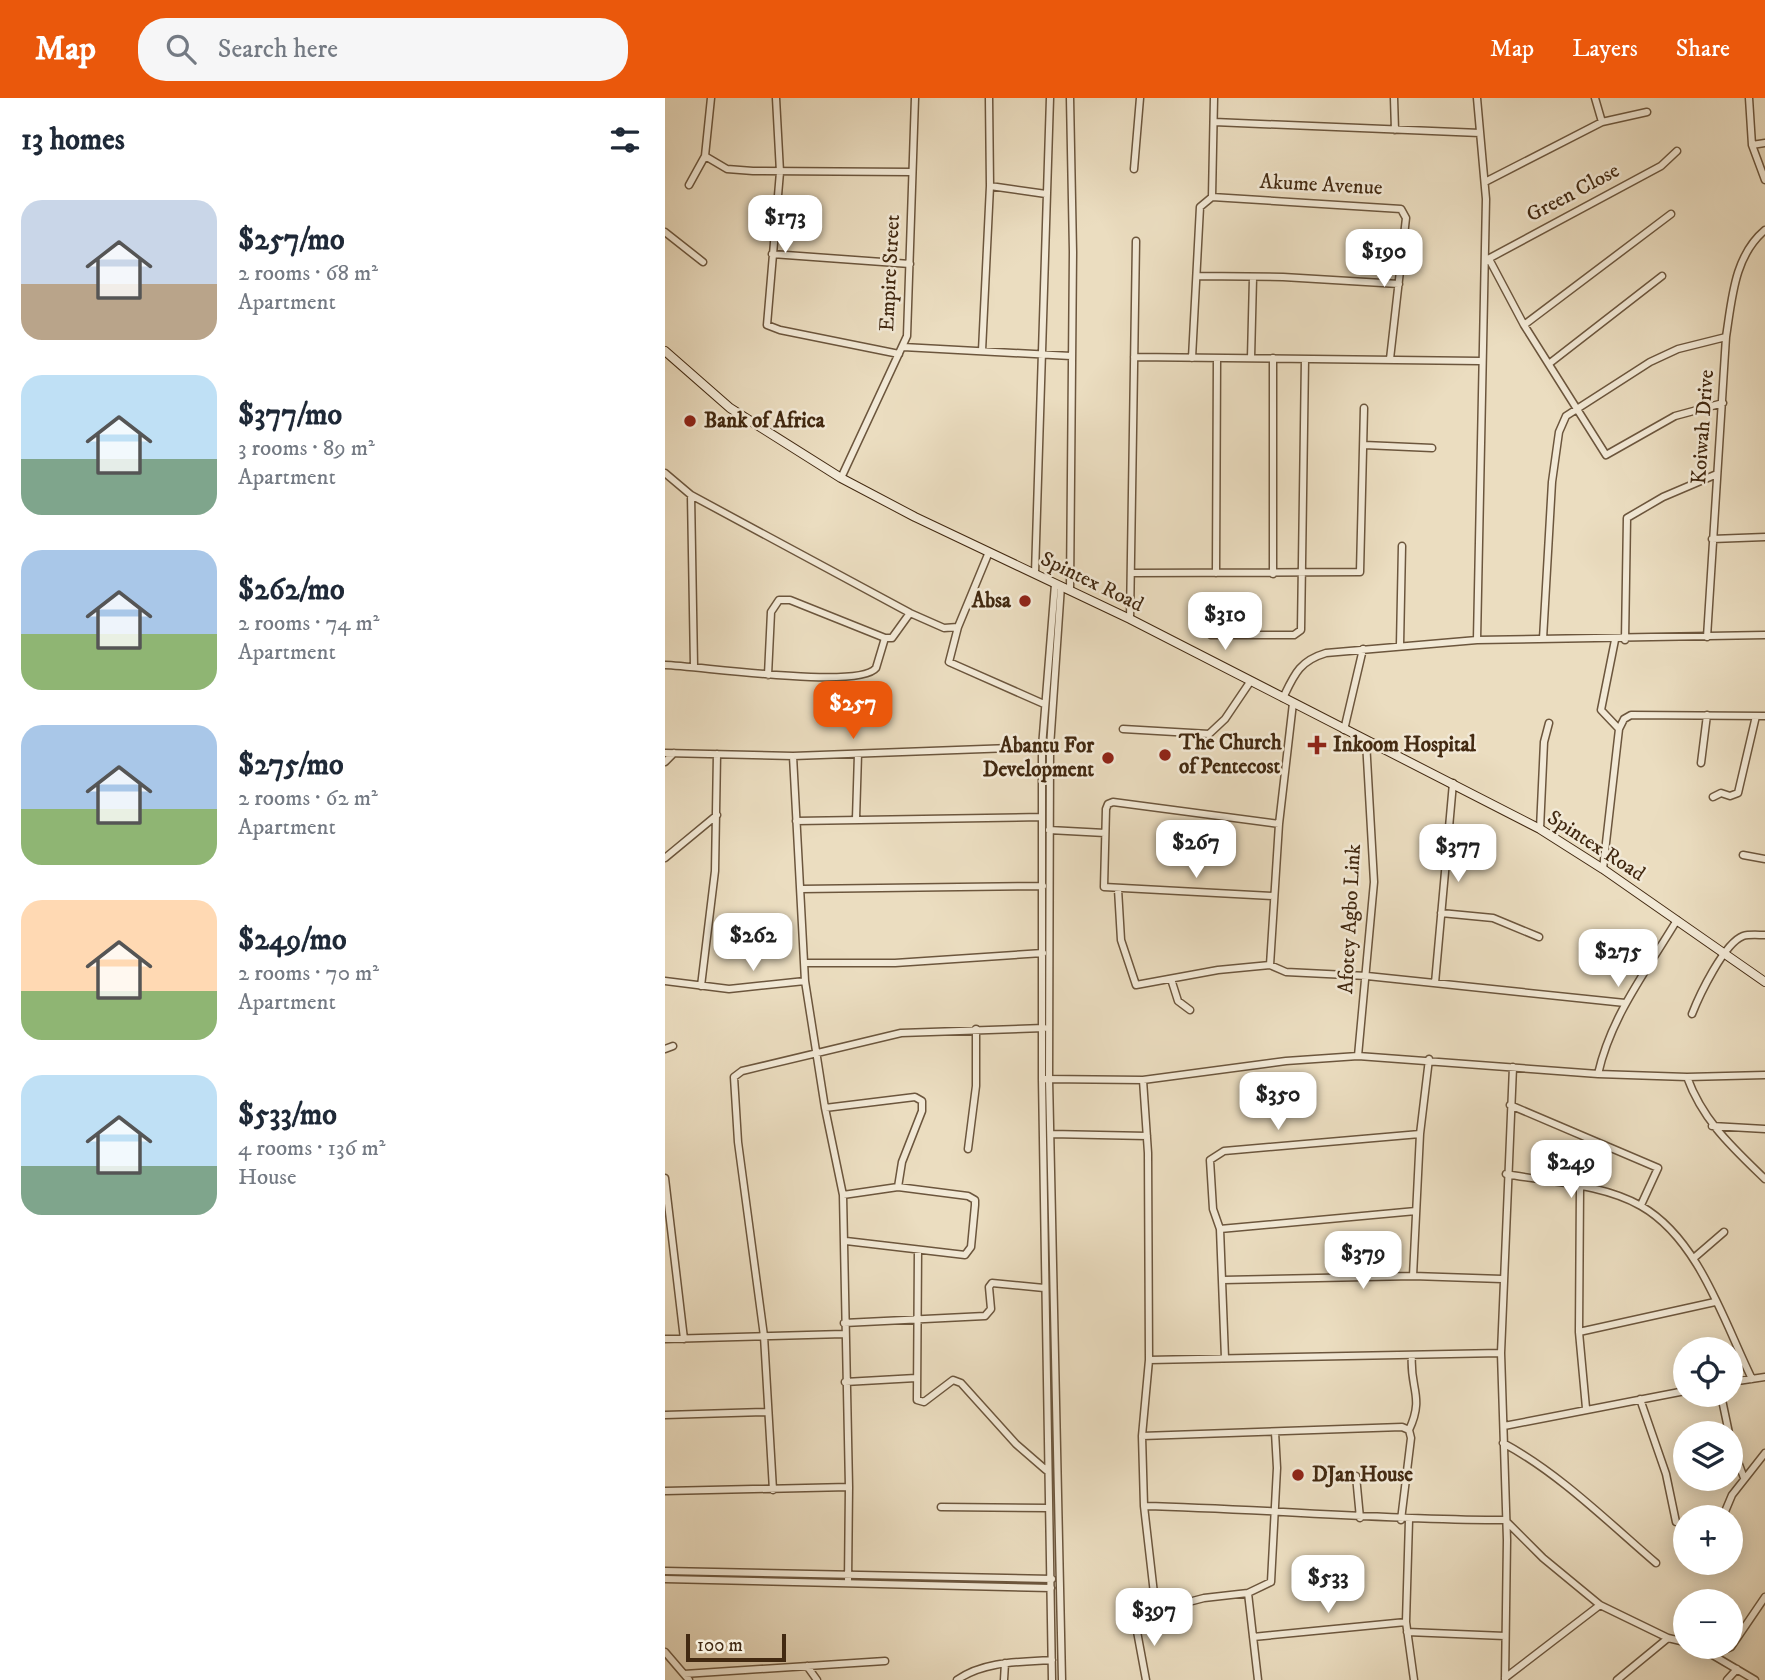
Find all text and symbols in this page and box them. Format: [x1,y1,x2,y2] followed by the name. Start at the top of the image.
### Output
[138,18,628,81] search box
[35,29,96,70] text: Map
[162,30,200,68] icon: search
[218,33,338,66] text: Search here
[1490,34,1534,64] text: Map
[1572,34,1638,64] text: Layers
[1676,34,1730,64] text: Share
[606,121,644,159] icon: filters
[21,122,125,159] text: 13 homes
[1522,158,1624,228] street label: Green Close
[1259,169,1384,201] street label: Akume Avenue
[744,195,826,255] pin: $173
[764,203,806,232] text: $173
[874,213,906,332] street label: Empire Street
[238,222,345,259] text: $257/mo
[77,228,161,312] icon: home
[1343,230,1425,289] pin: $190
[1362,237,1406,266] text: $190
[238,259,378,288] text: 2 rooms · 68 m²
[238,288,336,317] text: Apartment
[1686,369,1720,485] street label: Koiwah Drive
[238,397,342,434] text: $377/mo
[77,403,161,487] icon: home
[704,408,826,434] place label: Bank of Africa
[682,413,698,429] marker: Bank of Africa
[238,434,375,463] text: 3 rooms · 89 m²
[238,463,336,492] text: Apartment
[1036,546,1148,618] street label: Spintex Road
[238,572,345,609] text: $262/mo
[77,578,161,662] icon: home
[971,588,1012,614] place label: Absa
[1184,592,1266,652] pin: $310
[1017,593,1033,609] marker: Absa
[1204,600,1246,629] text: $310
[238,609,379,638] text: 2 rooms · 74 m²
[238,638,336,667] text: Apartment
[812,682,894,741] pin: $257
[829,689,877,718] text: $257
[1178,730,1283,780] place label: The Church of Pentecost
[1333,732,1477,758] place label: Inkoom Hospital
[983,733,1095,783] place label: Abantu For Development
[1307,735,1327,755] marker: Inkoom Hospital
[238,747,344,784] text: $275/mo
[1157,747,1173,763] marker: The Church of Pentecost
[1100,750,1116,766] marker: Abantu For Development
[77,753,161,837] icon: home
[238,784,378,813] text: 2 rooms · 62 m²
[1542,805,1650,888] street label: Spintex Road
[238,813,336,842] text: Apartment
[1155,820,1237,880] pin: $267
[1417,824,1499,884] pin: $377
[1172,828,1220,857] text: $267
[1435,832,1481,861] text: $377
[1333,843,1367,995] street label: Afotey Agbo Link
[712,914,794,973] pin: $262
[729,921,777,950] text: $262
[238,922,347,959] text: $249/mo
[77,928,161,1012] icon: home
[1577,930,1659,989] pin: $275
[1595,937,1641,966] text: $275
[238,959,379,988] text: 2 rooms · 70 m²
[238,988,336,1017] text: Apartment
[1237,1072,1319,1132] pin: $350
[1256,1080,1300,1109] text: $350
[238,1097,337,1134] text: $533/mo
[77,1103,161,1187] icon: home
[238,1134,385,1163] text: 4 rooms · 136 m²
[1530,1140,1612,1200] pin: $249
[1547,1148,1595,1177] text: $249
[238,1163,296,1192] text: House
[1322,1232,1404,1291] pin: $379
[1341,1239,1385,1268] text: $379
[1673,1337,1743,1659] map controls
[1673,1337,1743,1407] button: locate
[1673,1421,1743,1491] button: layers
[1312,1462,1413,1488] place label: DJan House
[1290,1467,1306,1483] marker: DJan House
[1673,1505,1743,1575] button: +
[1287,1556,1369,1615] pin: $533
[1307,1563,1349,1592] text: $533
[1113,1588,1195,1648] pin: $397
[1673,1589,1743,1659] button: −
[1132,1596,1176,1625] text: $397
[686,1631,786,1663] scale bar
[697,1634,743,1657] text: 100 m

